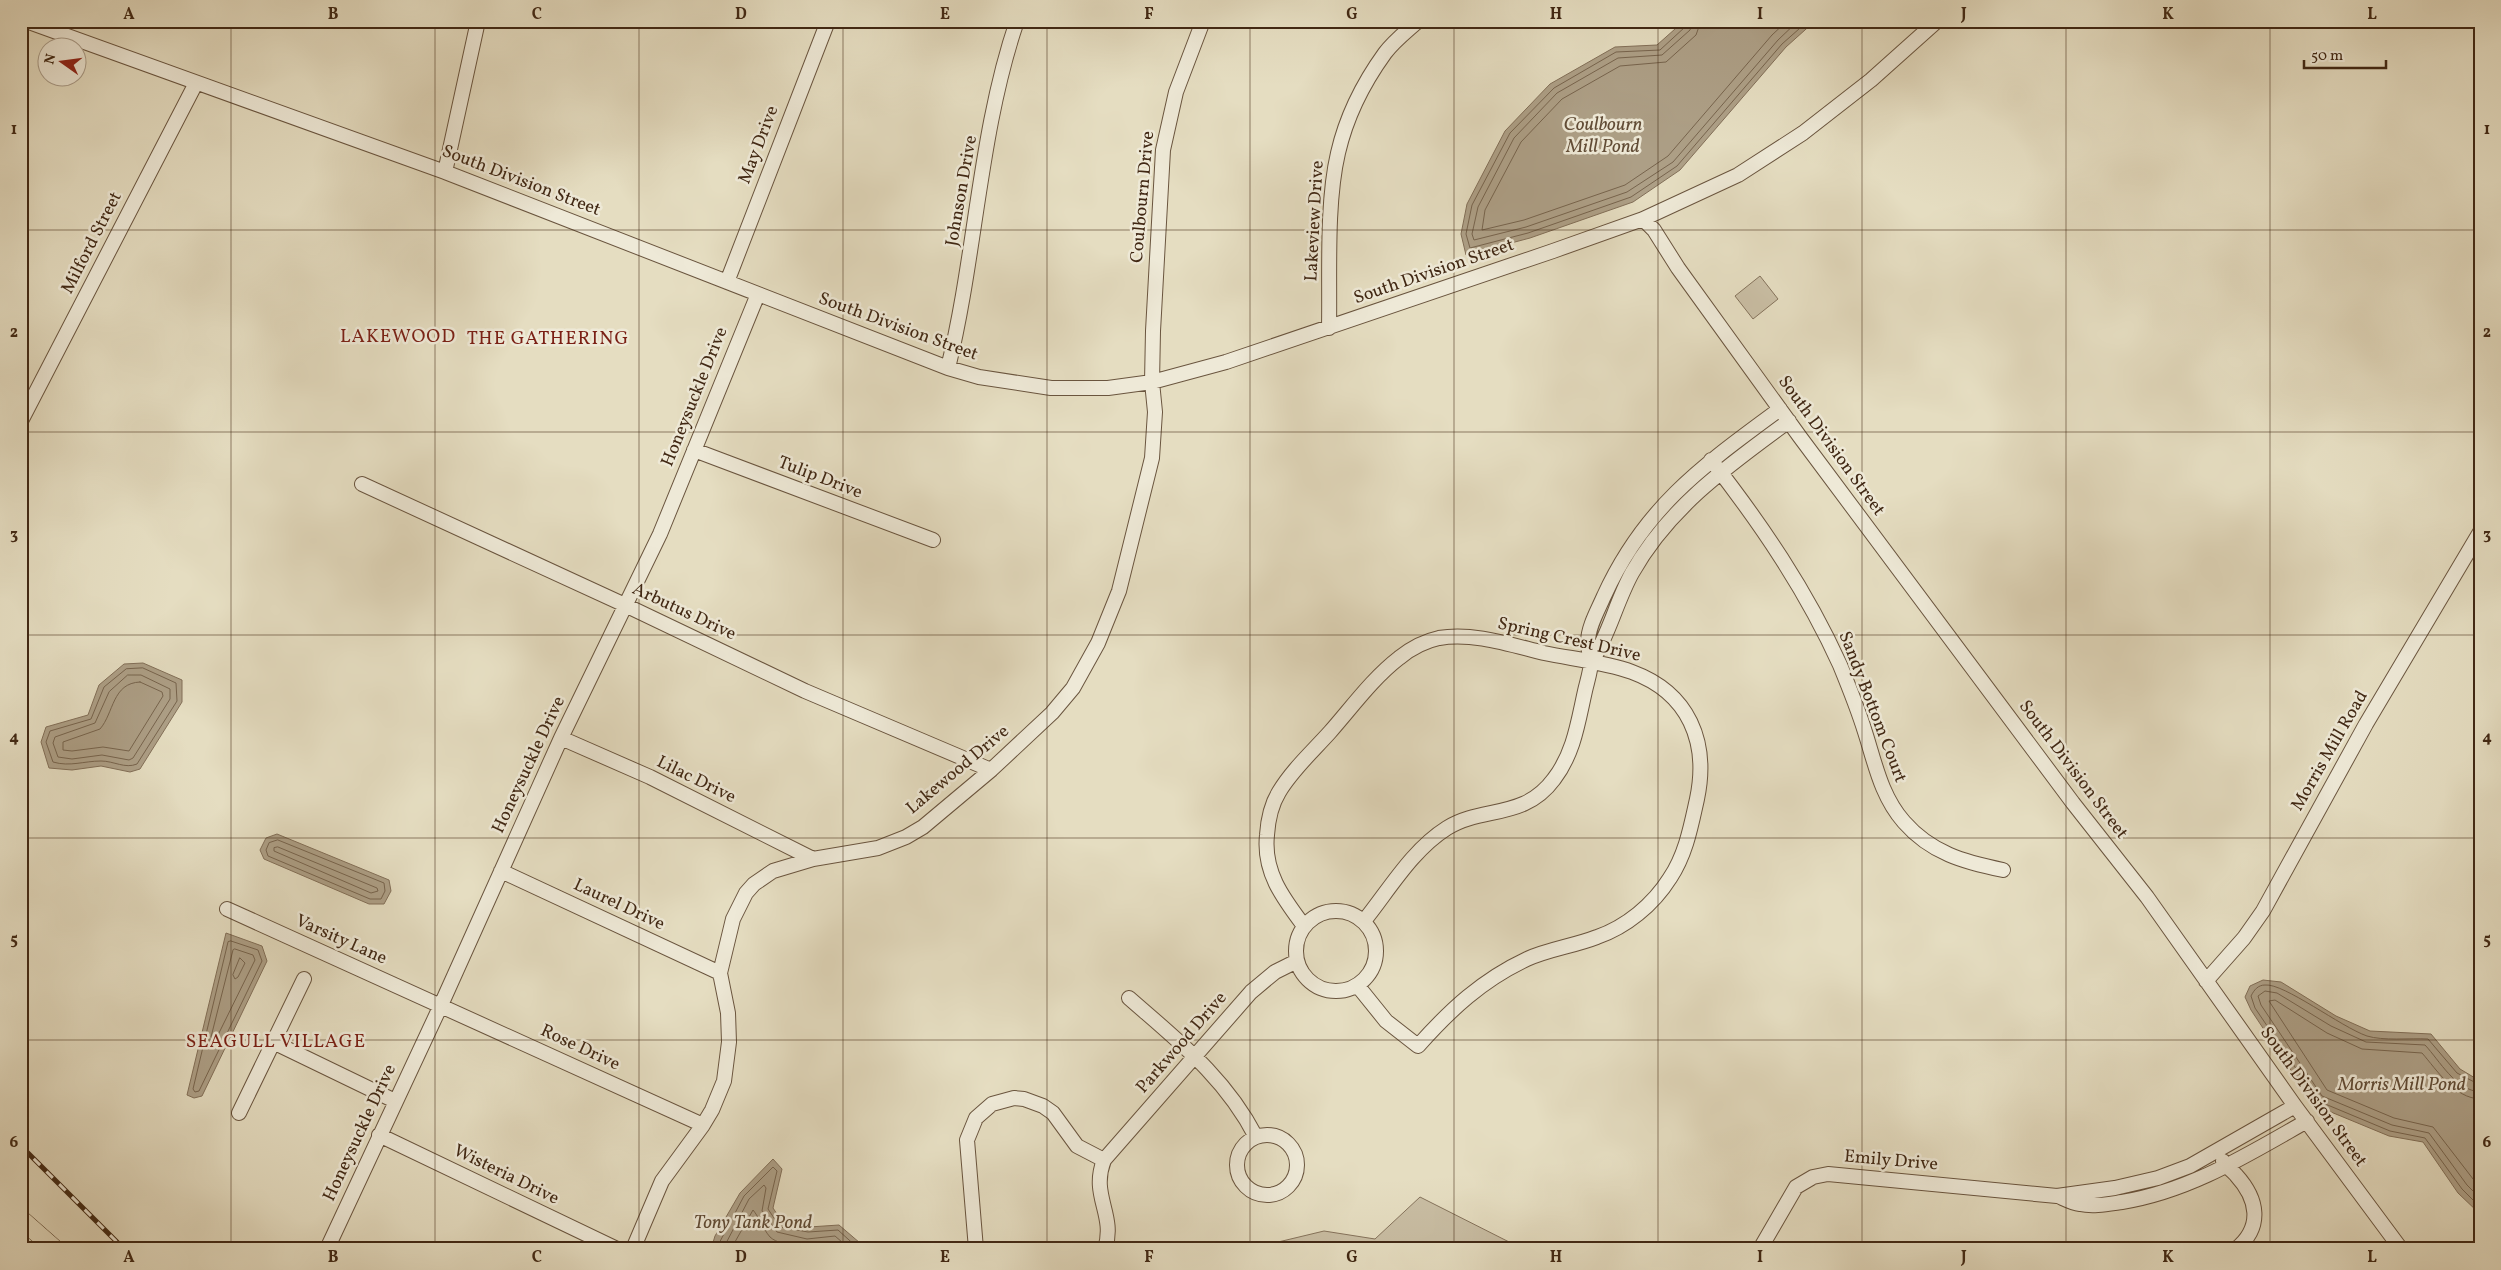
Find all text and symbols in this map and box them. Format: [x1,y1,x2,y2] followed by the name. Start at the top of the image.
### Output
[123,4,135,26] text: A
[328,4,339,26] text: B
[532,4,542,26] text: C
[735,4,747,26] text: D
[940,4,950,26] text: E
[1144,4,1154,26] text: F
[1346,4,1358,26] text: G
[1550,4,1562,26] text: H
[1757,4,1763,26] text: I
[1960,4,1967,26] text: J
[2162,4,2174,26] text: K
[2367,4,2377,26] text: L
[38,38,88,88] north arrow
[2304,38,2386,70] scale bar
[2311,46,2343,67] text: 50 m
[40,52,61,66] text: N
[733,102,785,188] street label: May Drive
[1564,112,1643,160] water label: Coulbourn Mill Pond
[11,119,17,141] text: 1
[2484,119,2490,141] text: 1
[1125,130,1161,264] street label: Coulbourn Drive
[940,133,984,249] street label: Johnson Drive
[438,139,604,223] street label: South Division Street
[1299,160,1331,282] street label: Lakeview Drive
[55,188,129,298] street label: Milford Street
[1350,233,1518,311] street label: South Division Street
[815,287,981,367] street label: South Division Street
[10,322,18,344] text: 2
[2483,322,2491,344] text: 2
[656,323,734,471] street label: Honeysuckle Drive
[340,324,456,350] district label: LAKEWOOD
[467,326,629,352] district label: THE GATHERING
[1772,371,1890,521] street label: South Division Street
[774,450,866,506] street label: Tulip Drive
[10,524,18,546] text: 3
[2483,524,2491,546] text: 3
[628,577,740,647] street label: Arbutus Drive
[1495,611,1643,669] street label: Spring Crest Drive
[1832,628,1912,786] street label: Sandy Bottom Court
[2285,686,2375,816] street label: Morris Mill Road
[486,692,572,838] street label: Honeysuckle Drive
[2012,695,2134,845] street label: South Division Street
[901,719,1015,821] street label: Lakewood Drive
[9,727,19,749] text: 4
[2482,727,2492,749] text: 4
[652,750,740,810] street label: Lilac Drive
[569,873,669,937] street label: Laurel Drive
[291,909,391,971] street label: Varsity Lane
[10,929,18,951] text: 5
[2483,929,2491,951] text: 5
[1131,987,1233,1099] street label: Parkwood Drive
[536,1019,624,1077] street label: Rose Drive
[2254,1022,2372,1172] street label: South Division Street
[186,1029,366,1055] district label: SEAGULL VILLAGE
[317,1060,403,1206] street label: Honeysuckle Drive
[2337,1072,2466,1098] water label: Morris Mill Pond
[10,1132,19,1154] text: 6
[2483,1132,2492,1154] text: 6
[449,1139,563,1211] street label: Wisteria Drive
[1843,1144,1939,1178] street label: Emily Drive
[694,1210,812,1236] water label: Tony Tank Pond
[123,1247,135,1269] text: A
[328,1247,339,1269] text: B
[532,1247,542,1269] text: C
[735,1247,747,1269] text: D
[940,1247,950,1269] text: E
[1144,1247,1154,1269] text: F
[1346,1247,1358,1269] text: G
[1550,1247,1562,1269] text: H
[1757,1247,1763,1269] text: I
[1960,1247,1967,1269] text: J
[2162,1247,2174,1269] text: K
[2367,1247,2377,1269] text: L

